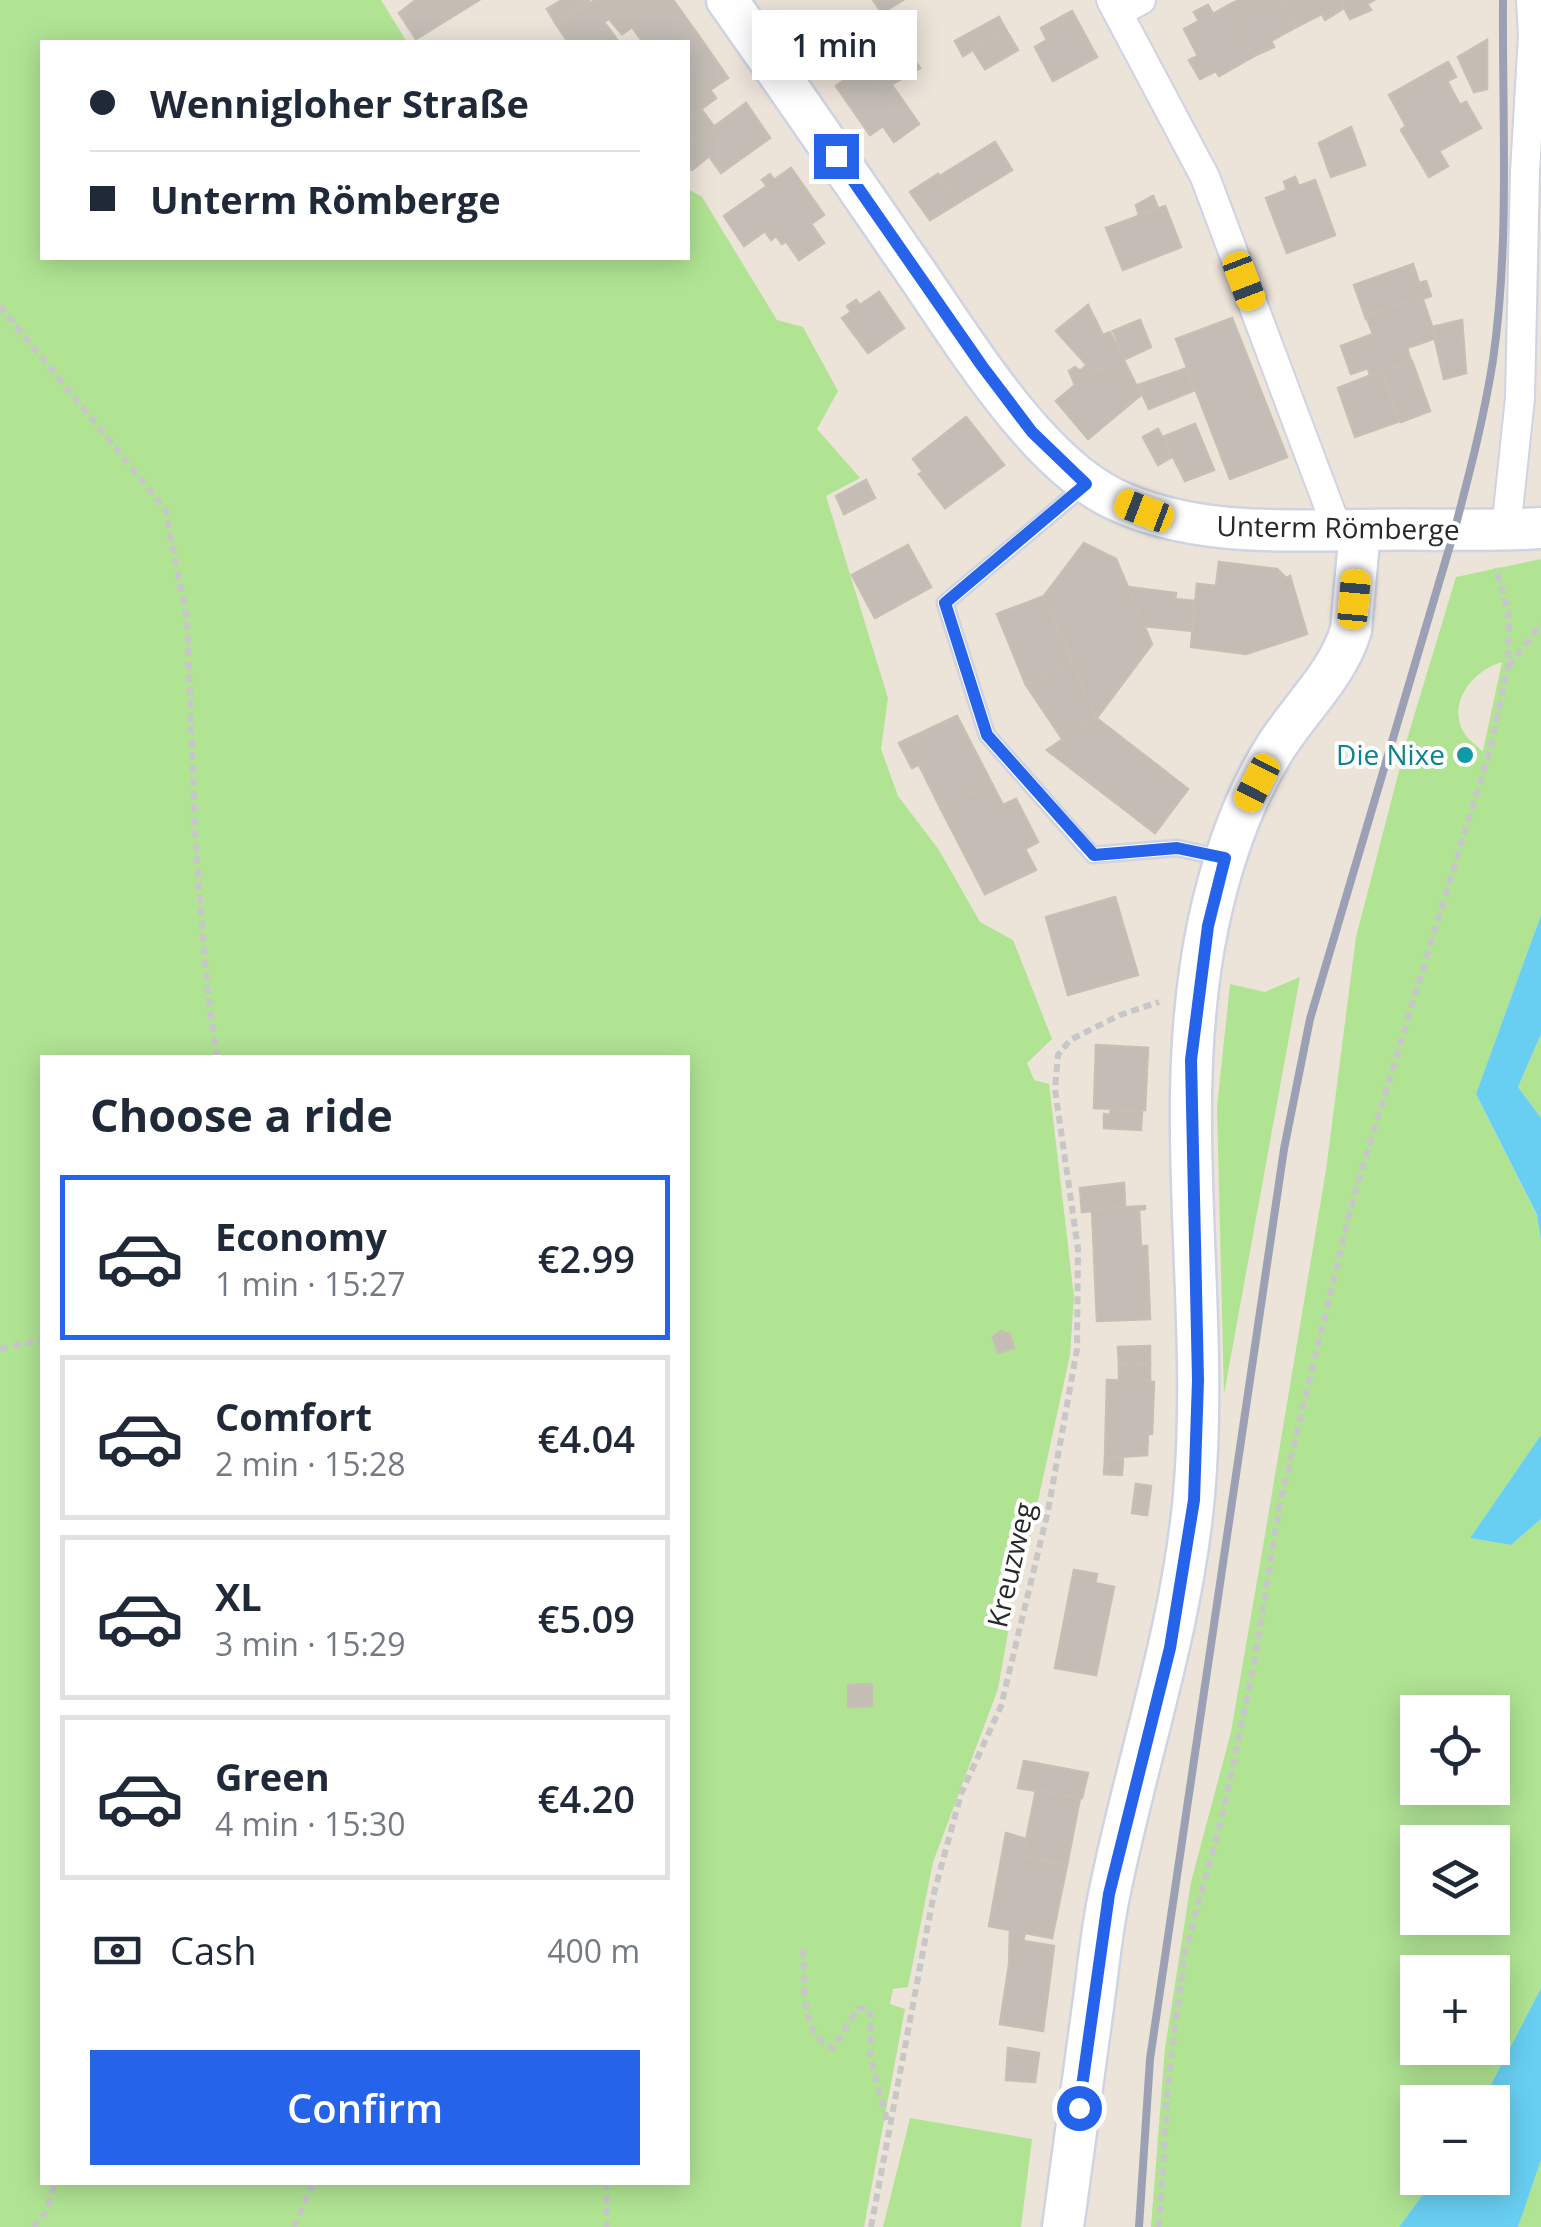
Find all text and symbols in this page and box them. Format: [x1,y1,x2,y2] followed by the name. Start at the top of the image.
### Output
[754,11,918,81] callout: 1 min
[791,23,878,66] text: 1 min
[150,77,529,129] text: Wennigloher Straße
[814,134,859,179] route end
[150,173,501,225] text: Unterm Römberge
[1219,248,1269,314] car
[1111,486,1177,536] car
[1216,506,1460,548] street label: Unterm Römberge
[1336,568,1372,630] car
[1336,735,1445,773] place label: Die Nixe
[1454,744,1476,766] marker: Die Nixe
[1230,749,1284,817] car
[90,1084,393,1145] text: Choose a ride
[215,1210,387,1262] text: Economy
[95,1213,185,1303] icon: car
[538,1232,635,1284] text: €2.99
[215,1262,406,1305] text: 1 min · 15:27
[215,1390,372,1442] text: Comfort
[95,1393,185,1483] icon: car
[538,1412,635,1464] text: €4.04
[215,1442,406,1485] text: 2 min · 15:28
[977,1499,1043,1631] street label: Kreuzweg
[215,1570,262,1622] text: XL
[95,1573,185,1663] icon: car
[538,1592,635,1644] text: €5.09
[215,1622,406,1665] text: 3 min · 15:29
[1400,1695,1510,2195] map controls
[1400,1695,1510,1805] button: locate
[215,1750,330,1802] text: Green
[95,1753,185,1843] icon: car
[538,1772,635,1824] text: €4.20
[215,1802,406,1845] text: 4 min · 15:30
[1400,1825,1510,1935] button: layers
[90,1923,145,1978] icon: cash
[170,1924,256,1976] text: Cash
[547,1929,640,1972] text: 400 m
[1400,1955,1510,2065] button: +
[90,2050,640,2165] button: Confirm
[1400,2085,1510,2195] button: −
[1057,2086,1102,2131] route start

